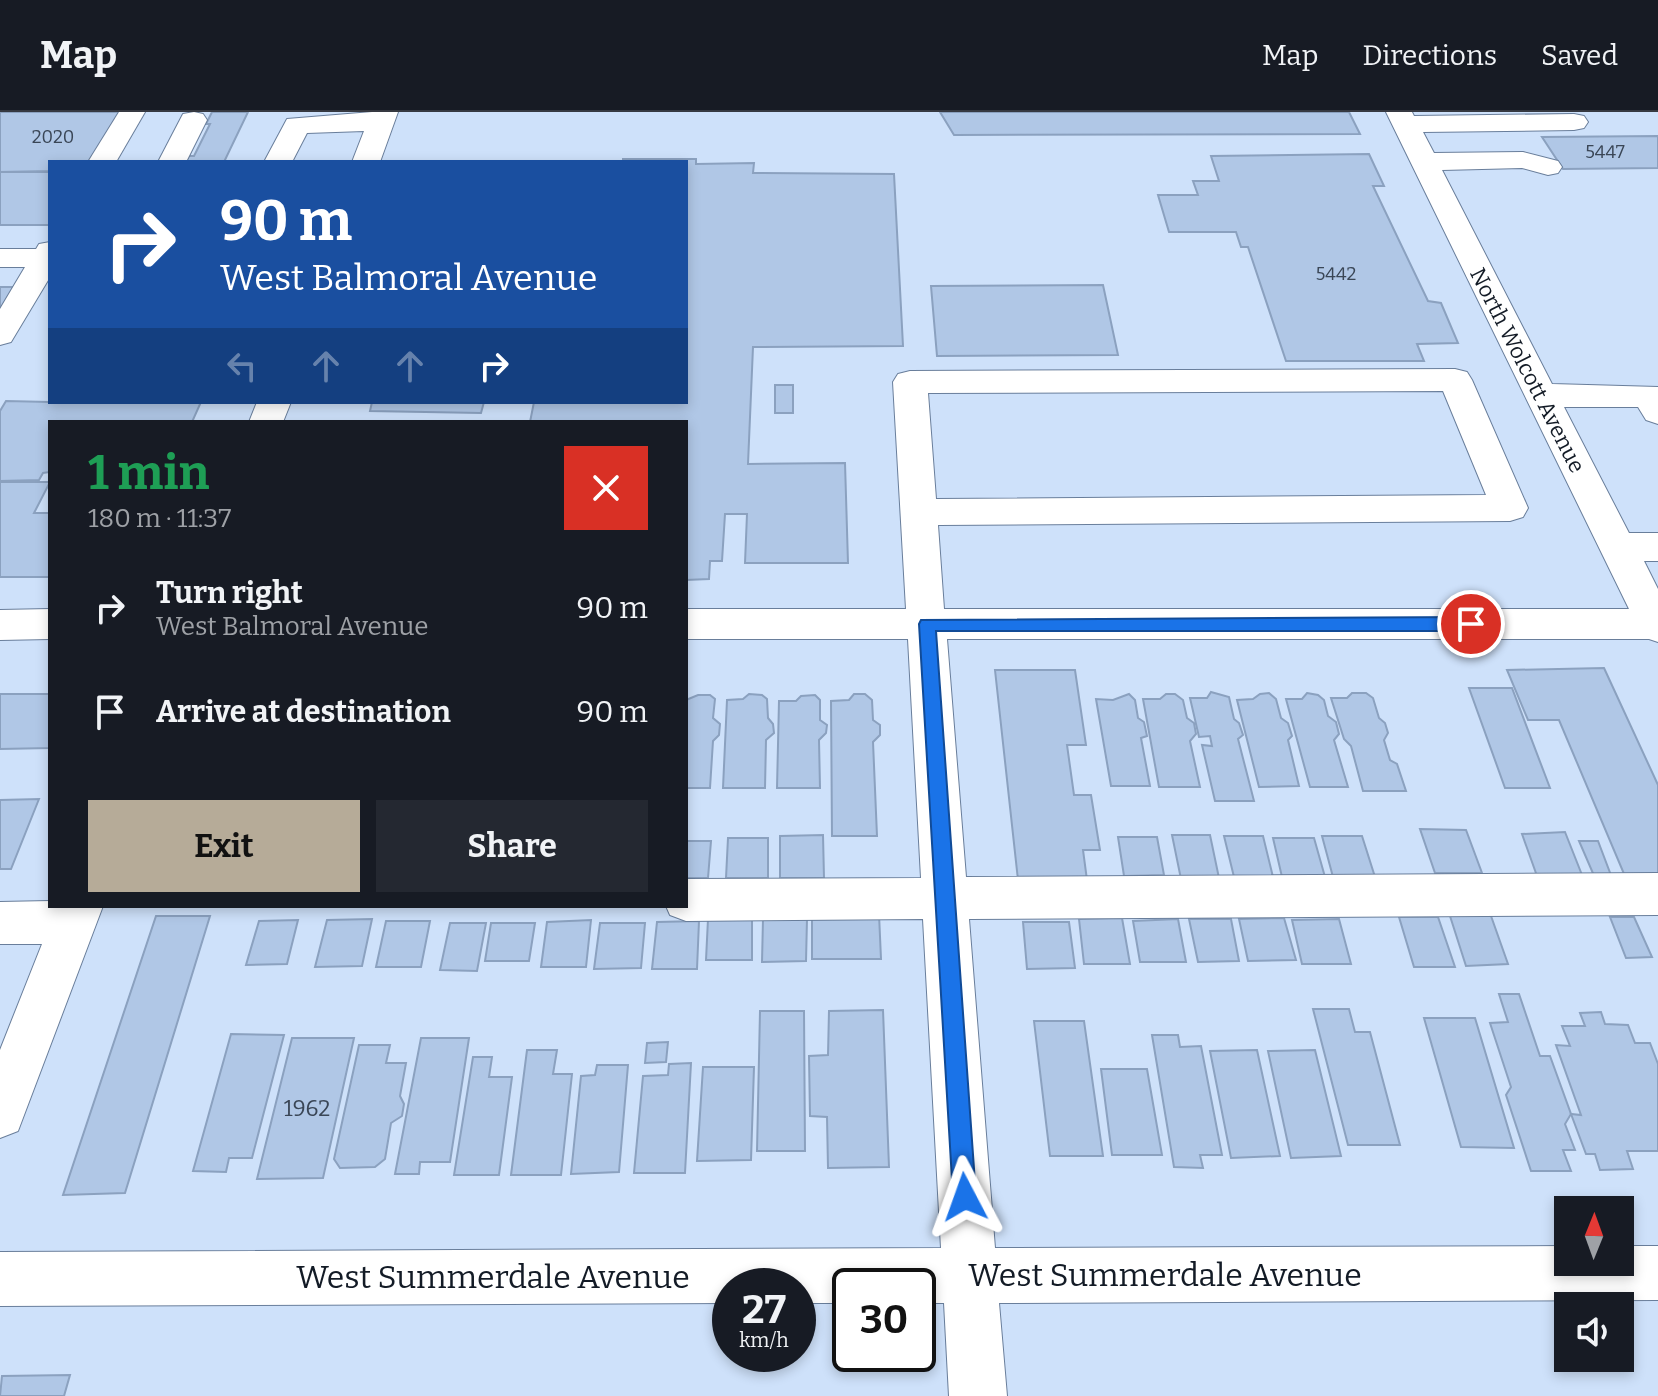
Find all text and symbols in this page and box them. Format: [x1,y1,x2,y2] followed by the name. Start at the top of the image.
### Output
[40,32,117,78] text: Map
[1262,39,1318,72] text: Map
[1362,39,1497,72] text: Directions
[1541,39,1618,72] text: Saved
[32,126,74,148] house number: 2020
[1585,141,1625,163] house number: 5447
[220,188,352,255] text: 90 m
[88,192,192,296] icon: right
[220,256,597,300] text: West Balmoral Avenue
[1316,263,1356,285] house number: 5442
[1464,263,1591,477] street label: North Wolcott Avenue
[220,344,264,388] icon: left
[304,344,348,388] icon: ahead
[388,344,432,388] icon: ahead
[472,344,516,388] icon: right
[88,444,209,502] text: 1 min
[564,446,648,530] button: close
[88,503,231,534] text: 180 m · 11:37
[156,575,303,611] text: Turn right
[88,586,132,630] icon: right
[577,590,648,626] text: 90 m
[1437,590,1505,658] pin
[1449,602,1493,646] icon: arrive
[156,611,429,642] text: West Balmoral Avenue
[88,690,132,734] icon: arrive
[156,694,451,730] text: Arrive at destination
[577,694,648,730] text: 90 m
[88,800,360,892] button: Exit
[376,800,648,892] button: Share
[284,1095,330,1122] house number: 1962
[923,1155,1007,1239] position arrow
[1554,1196,1634,1276] north arrow
[1554,1196,1634,1372] map controls
[968,1256,1362,1294] street label: West Summerdale Avenue
[296,1258,690,1296] street label: West Summerdale Avenue
[832,1268,936,1372] speed limit sign: 30
[742,1286,786,1334] text: 27
[1554,1292,1634,1372] button: sound
[739,1328,789,1352] text: km/h

